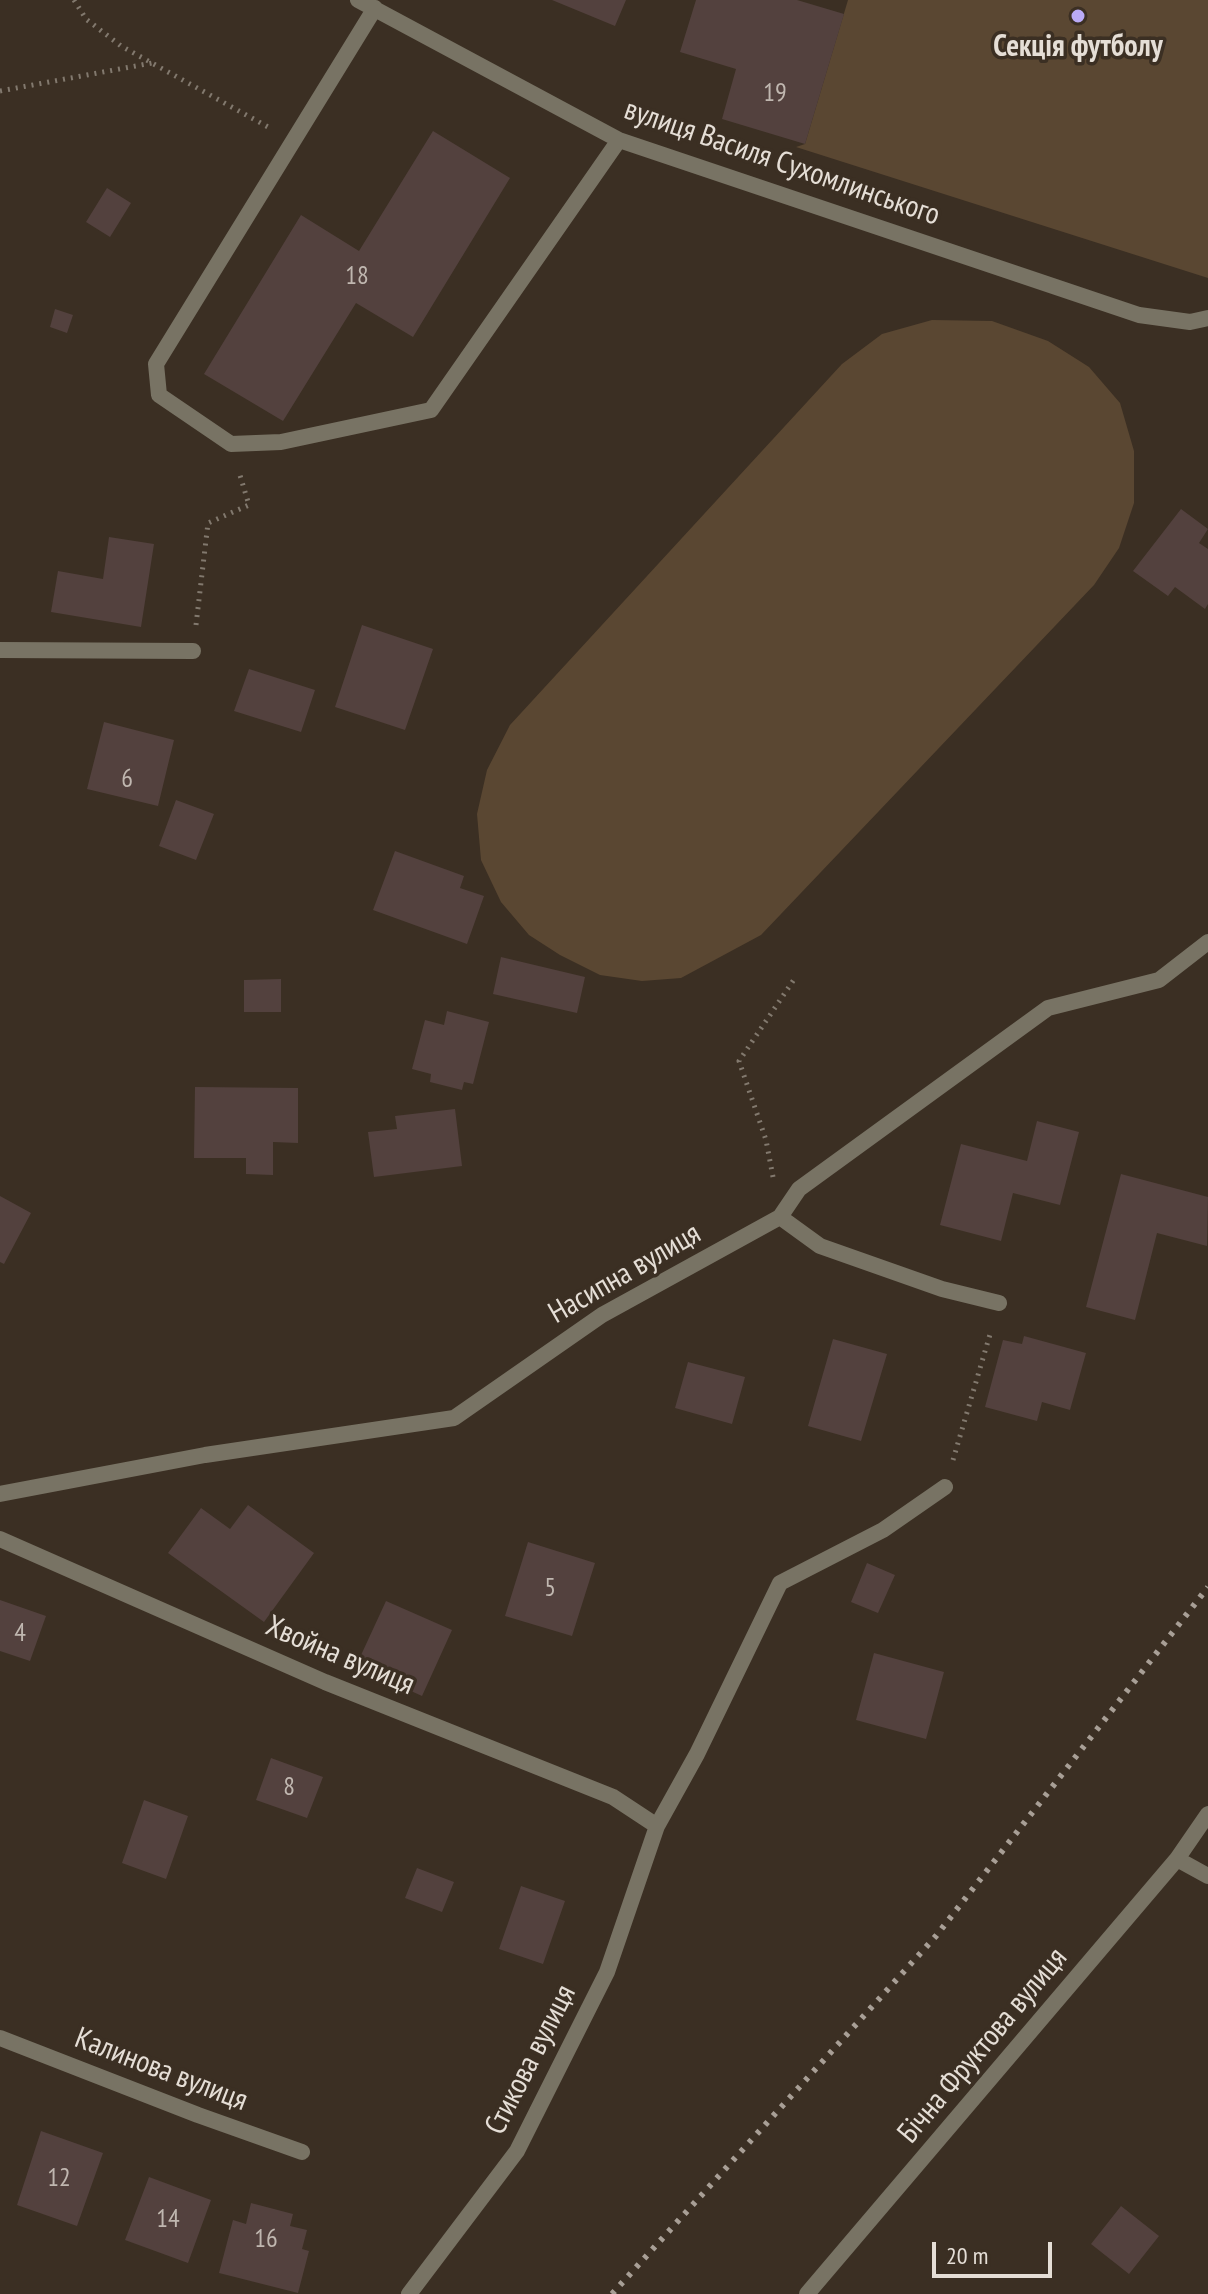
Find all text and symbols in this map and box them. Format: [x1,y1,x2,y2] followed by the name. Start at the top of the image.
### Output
[1069,7,1087,25] marker: Секція футболу
[993,29,1163,65] place label: Секція футболу
[763,78,787,110] house number: 19
[620,92,944,234] street label: вулиця Василя Сухомлинського
[345,261,369,293] house number: 18
[121,764,133,796] house number: 6
[543,1216,707,1332] street label: Насипна вулиця
[544,1573,556,1605] house number: 5
[260,1609,420,1703] street label: Хвойна вулиця
[14,1618,26,1650] house number: 4
[283,1772,295,1804] house number: 8
[891,1941,1075,2151] street label: Бічна Фруктова вулиця
[478,1979,584,2141] street label: Стикова вулиця
[70,2021,252,2119] street label: Калинова вулиця
[47,2163,71,2195] house number: 12
[156,2204,180,2236] house number: 14
[254,2224,278,2256] house number: 16
[936,2226,1056,2276] scale bar
[946,2240,988,2271] text: 20 m

